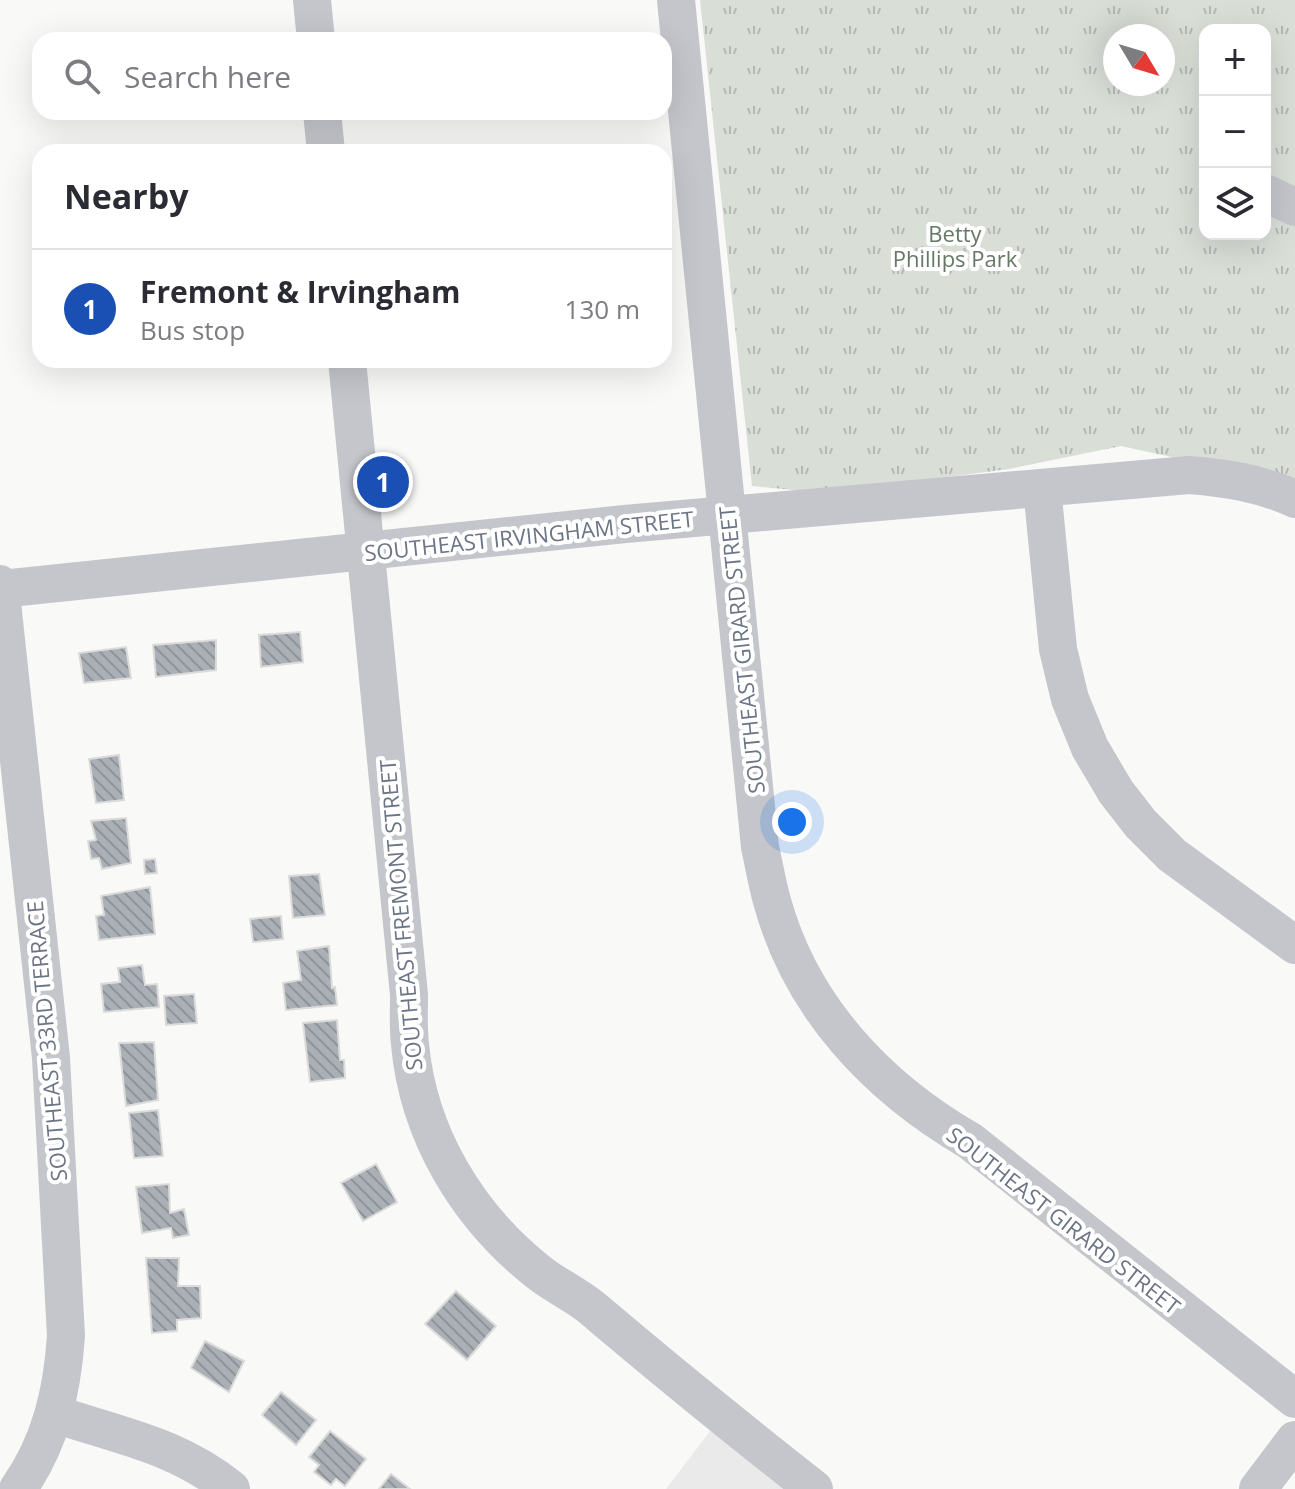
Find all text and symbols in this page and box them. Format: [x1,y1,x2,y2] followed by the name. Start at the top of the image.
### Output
[1103,24,1175,96] north arrow
[1199,24,1271,240] map controls
[1199,24,1271,96] button: +
[32,32,672,120] search box
[60,54,104,98] icon: search
[124,56,291,97] text: Search here
[1199,96,1271,168] button: −
[1199,168,1271,240] button: layers
[64,173,189,219] text: Nearby
[893,218,1018,273] park label: Betty Phillips Park
[140,271,460,312] text: Fremont & Irvingham
[83,291,97,327] text: 1
[565,291,640,327] text: 130 m
[140,312,245,348] text: Bus stop
[357,452,409,512] pin: 1
[363,503,695,567] street label: SOUTHEAST IRVINGHAM STREET
[711,505,771,795] street label: SOUTHEAST GIRARD STREET
[371,758,429,1072] street label: SOUTHEAST FREMONT STREET
[772,802,812,842] your location
[19,899,73,1183] street label: SOUTHEAST 33RD TERRACE
[941,1119,1187,1321] street label: SOUTHEAST GIRARD STREET

